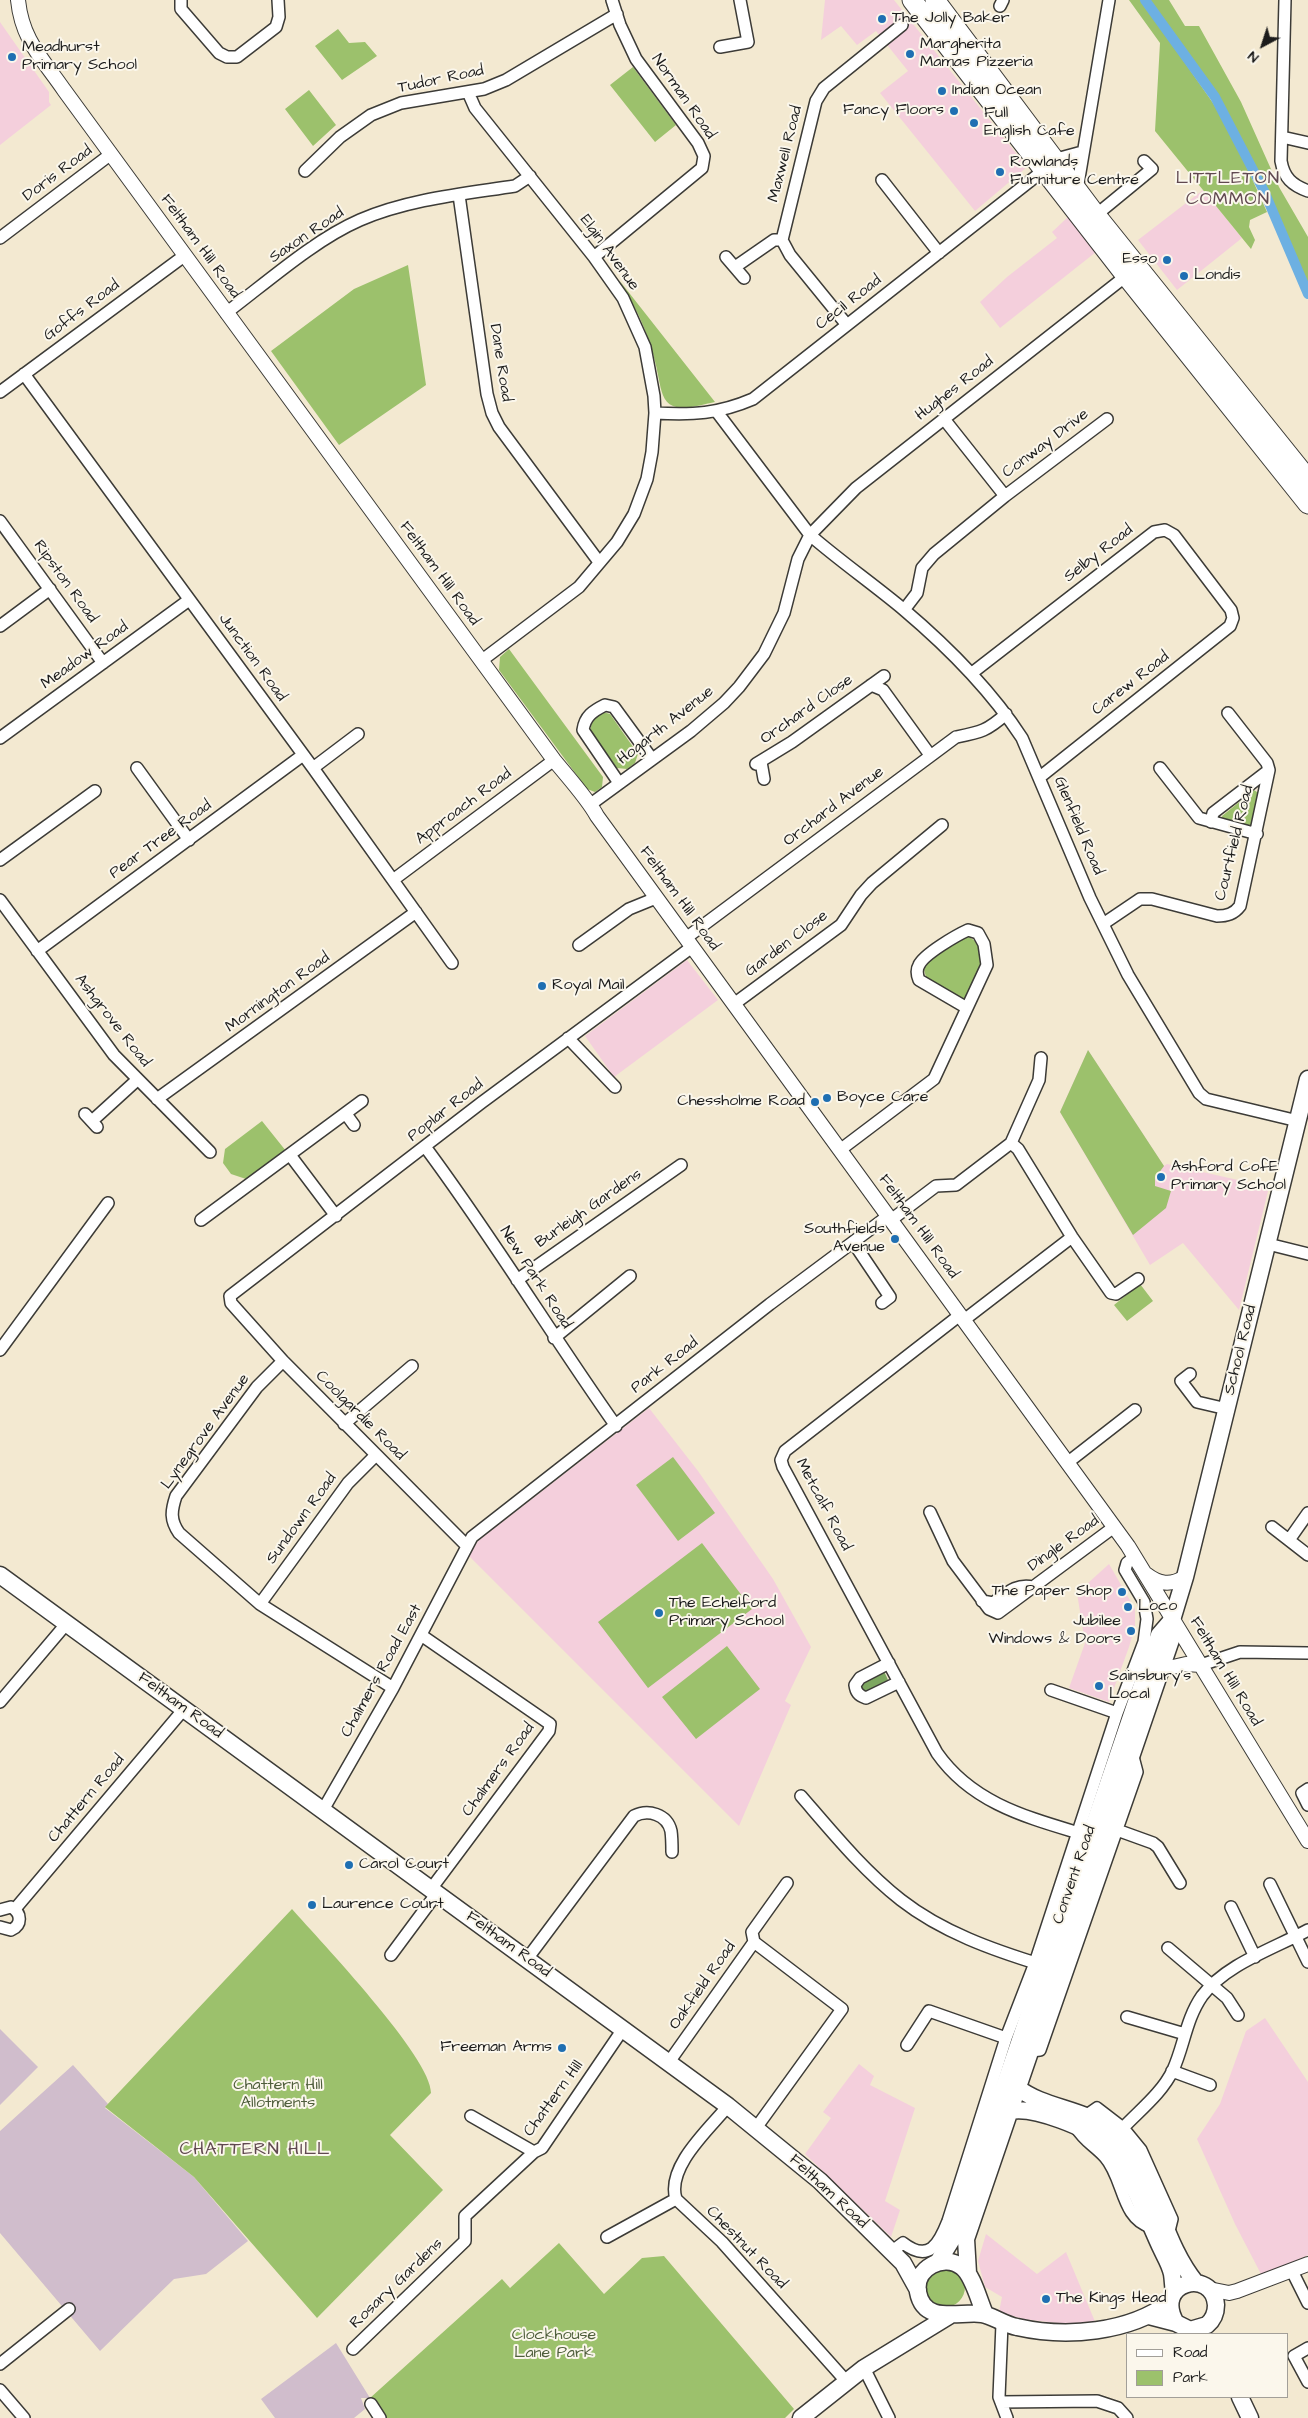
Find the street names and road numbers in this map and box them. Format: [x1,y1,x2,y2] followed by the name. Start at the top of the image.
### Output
[647,51,719,143] street label: Norman Road
[396,62,486,98] street label: Tudor Road
[765,104,807,204] street label: Maxwell Road
[20,142,96,206] street label: Doris Road
[156,191,244,303] street label: Feltham Hill Road
[266,204,348,268] street label: Saxon Road
[575,211,643,295] street label: Elgin Avenue
[812,271,886,335] street label: Cecil Road
[40,276,124,346] street label: Goffs Road
[484,323,516,403] street label: Dane Road
[912,353,998,425] street label: Hughes Road
[999,405,1093,483] street label: Conway Drive
[395,518,483,630] street label: Feltham Hill Road
[1061,521,1137,587] street label: Selby Road
[29,537,101,627] street label: Ripston Road
[214,610,290,706] street label: Junction Road
[38,618,132,694] street label: Meadow Road
[1088,648,1174,720] street label: Carew Road
[757,671,857,749] street label: Orchard Close
[614,683,718,769] street label: Hogarth Avenue
[780,763,888,851] street label: Orchard Avenue
[412,765,516,849] street label: Approach Road
[1049,774,1107,878] street label: Glenfield Road
[1211,783,1259,903] street label: Courtfield Road
[106,797,216,883] street label: Pear Tree Road
[635,843,723,955] street label: Feltham Hill Road
[742,907,832,981] street label: Garden Close
[222,949,334,1037] street label: Mornington Road
[70,971,154,1071] street label: Ashgrove Road
[404,1075,488,1147] street label: Poplar Road
[532,1165,646,1253] street label: Burleigh Gardens
[874,1171,962,1283] street label: Feltham Hill Road
[495,1223,575,1333] street label: New Park Road
[1221,1303,1261,1397] street label: School Road
[628,1334,702,1398] street label: Park Road
[311,1367,409,1465] street label: Coolgardie Road
[158,1371,254,1493] street label: Lynegrove Avenue
[791,1456,855,1554] street label: Metcalf Road
[263,1470,341,1568] street label: Sundown Road
[1025,1512,1103,1576] street label: Dingle Road
[337,1601,427,1741] street label: Chalmers Road East
[1185,1614,1265,1730] street label: Feltham Hill Road
[134,1669,226,1743] street label: Feltham Road
[459,1719,539,1821] street label: Chalmers Road
[45,1751,129,1847] street label: Chattern Road
[1049,1823,1101,1927] street label: Convent Road
[462,1908,554,1982] street label: Feltham Road
[666,1938,740,2034] street label: Oakfield Road
[520,2057,588,2141] street label: Chattern Hill
[785,2151,871,2233] street label: Feltham Road
[702,2202,790,2294] street label: Chestnut Road
[347,2235,447,2333] street label: Rosary Gardens

